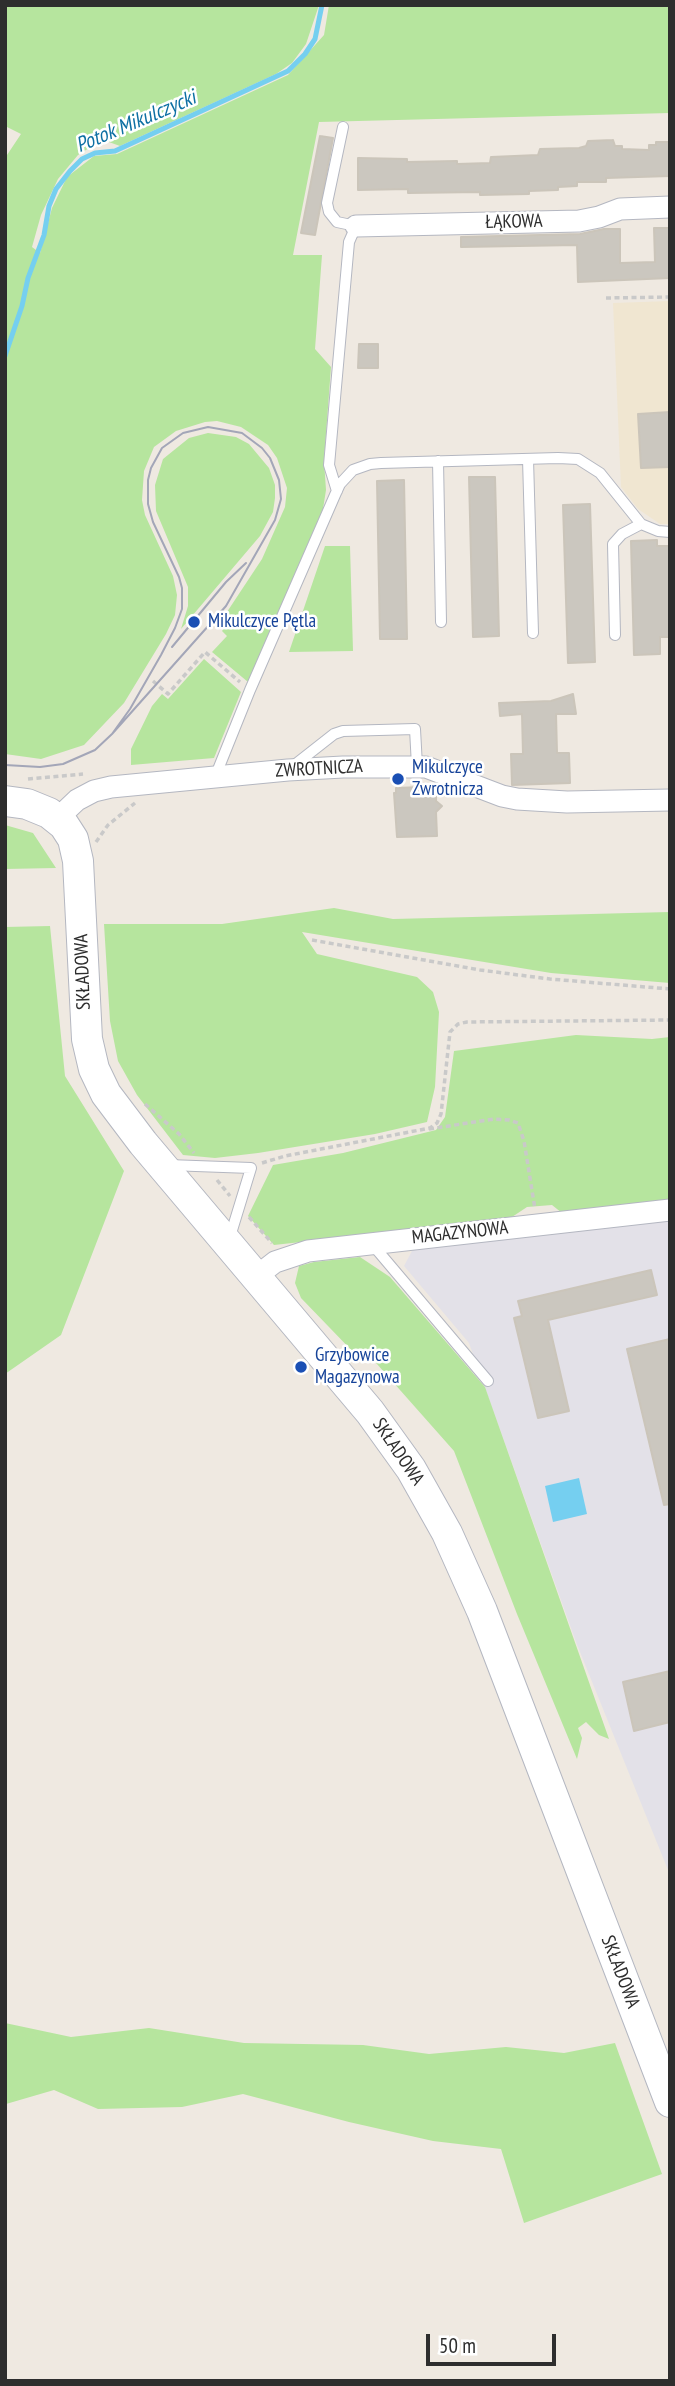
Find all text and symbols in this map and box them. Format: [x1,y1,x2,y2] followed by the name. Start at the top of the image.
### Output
[72,85,200,159] water label: Potok Mikulczycki
[485,210,543,234] street label: ŁĄKOWA
[208,611,316,633] place label: Mikulczyce Pętla
[186,614,202,630] marker: Mikulczyce Pętla
[275,755,363,783] street label: ZWROTNICZA
[412,757,483,801] place label: Mikulczyce Zwrotnicza
[390,771,406,787] marker: Mikulczyce Zwrotnicza
[70,934,96,1010] street label: SKŁADOWA
[411,1217,509,1249] street label: MAGAZYNOWA
[315,1345,400,1389] place label: Grzybowice Magazynowa
[293,1359,309,1375] marker: Grzybowice Magazynowa
[367,1414,429,1490] street label: SKŁADOWA
[596,1932,644,2012] street label: SKŁADOWA
[430,2320,560,2364] scale bar
[439,2332,476,2359] text: 50 m

